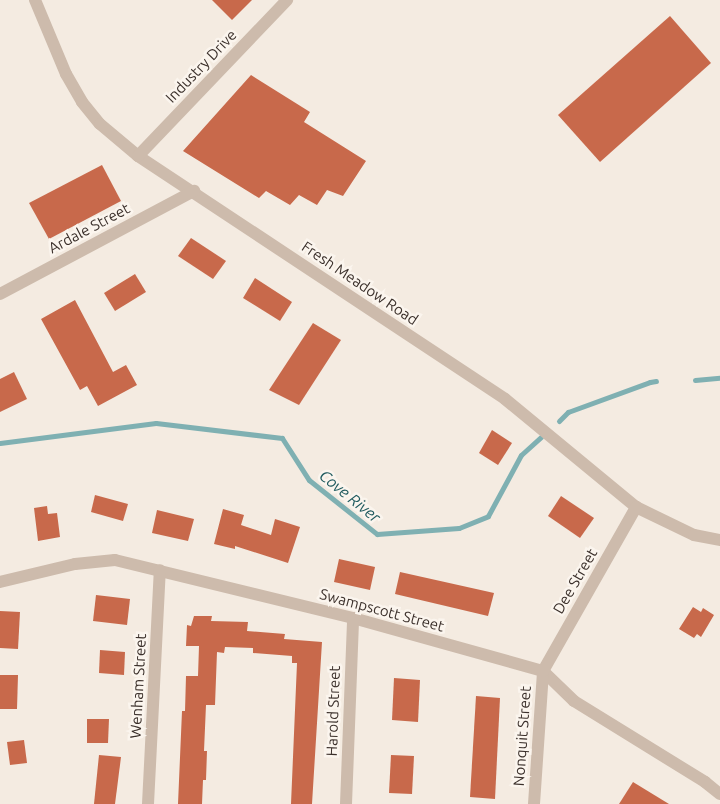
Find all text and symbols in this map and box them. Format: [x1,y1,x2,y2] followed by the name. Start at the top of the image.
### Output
[162,26,240,106] street label: Industry Drive
[45,199,133,257] street label: Ardale Street
[298,237,422,329] street label: Fresh Meadow Road
[316,466,384,526] water label: Cove River
[549,545,601,617] street label: Dee Street
[318,585,446,635] street label: Swampscott Street
[126,633,150,739] street label: Wenham Street
[322,665,344,757] street label: Harold Street
[510,685,534,787] street label: Nonquit Street

